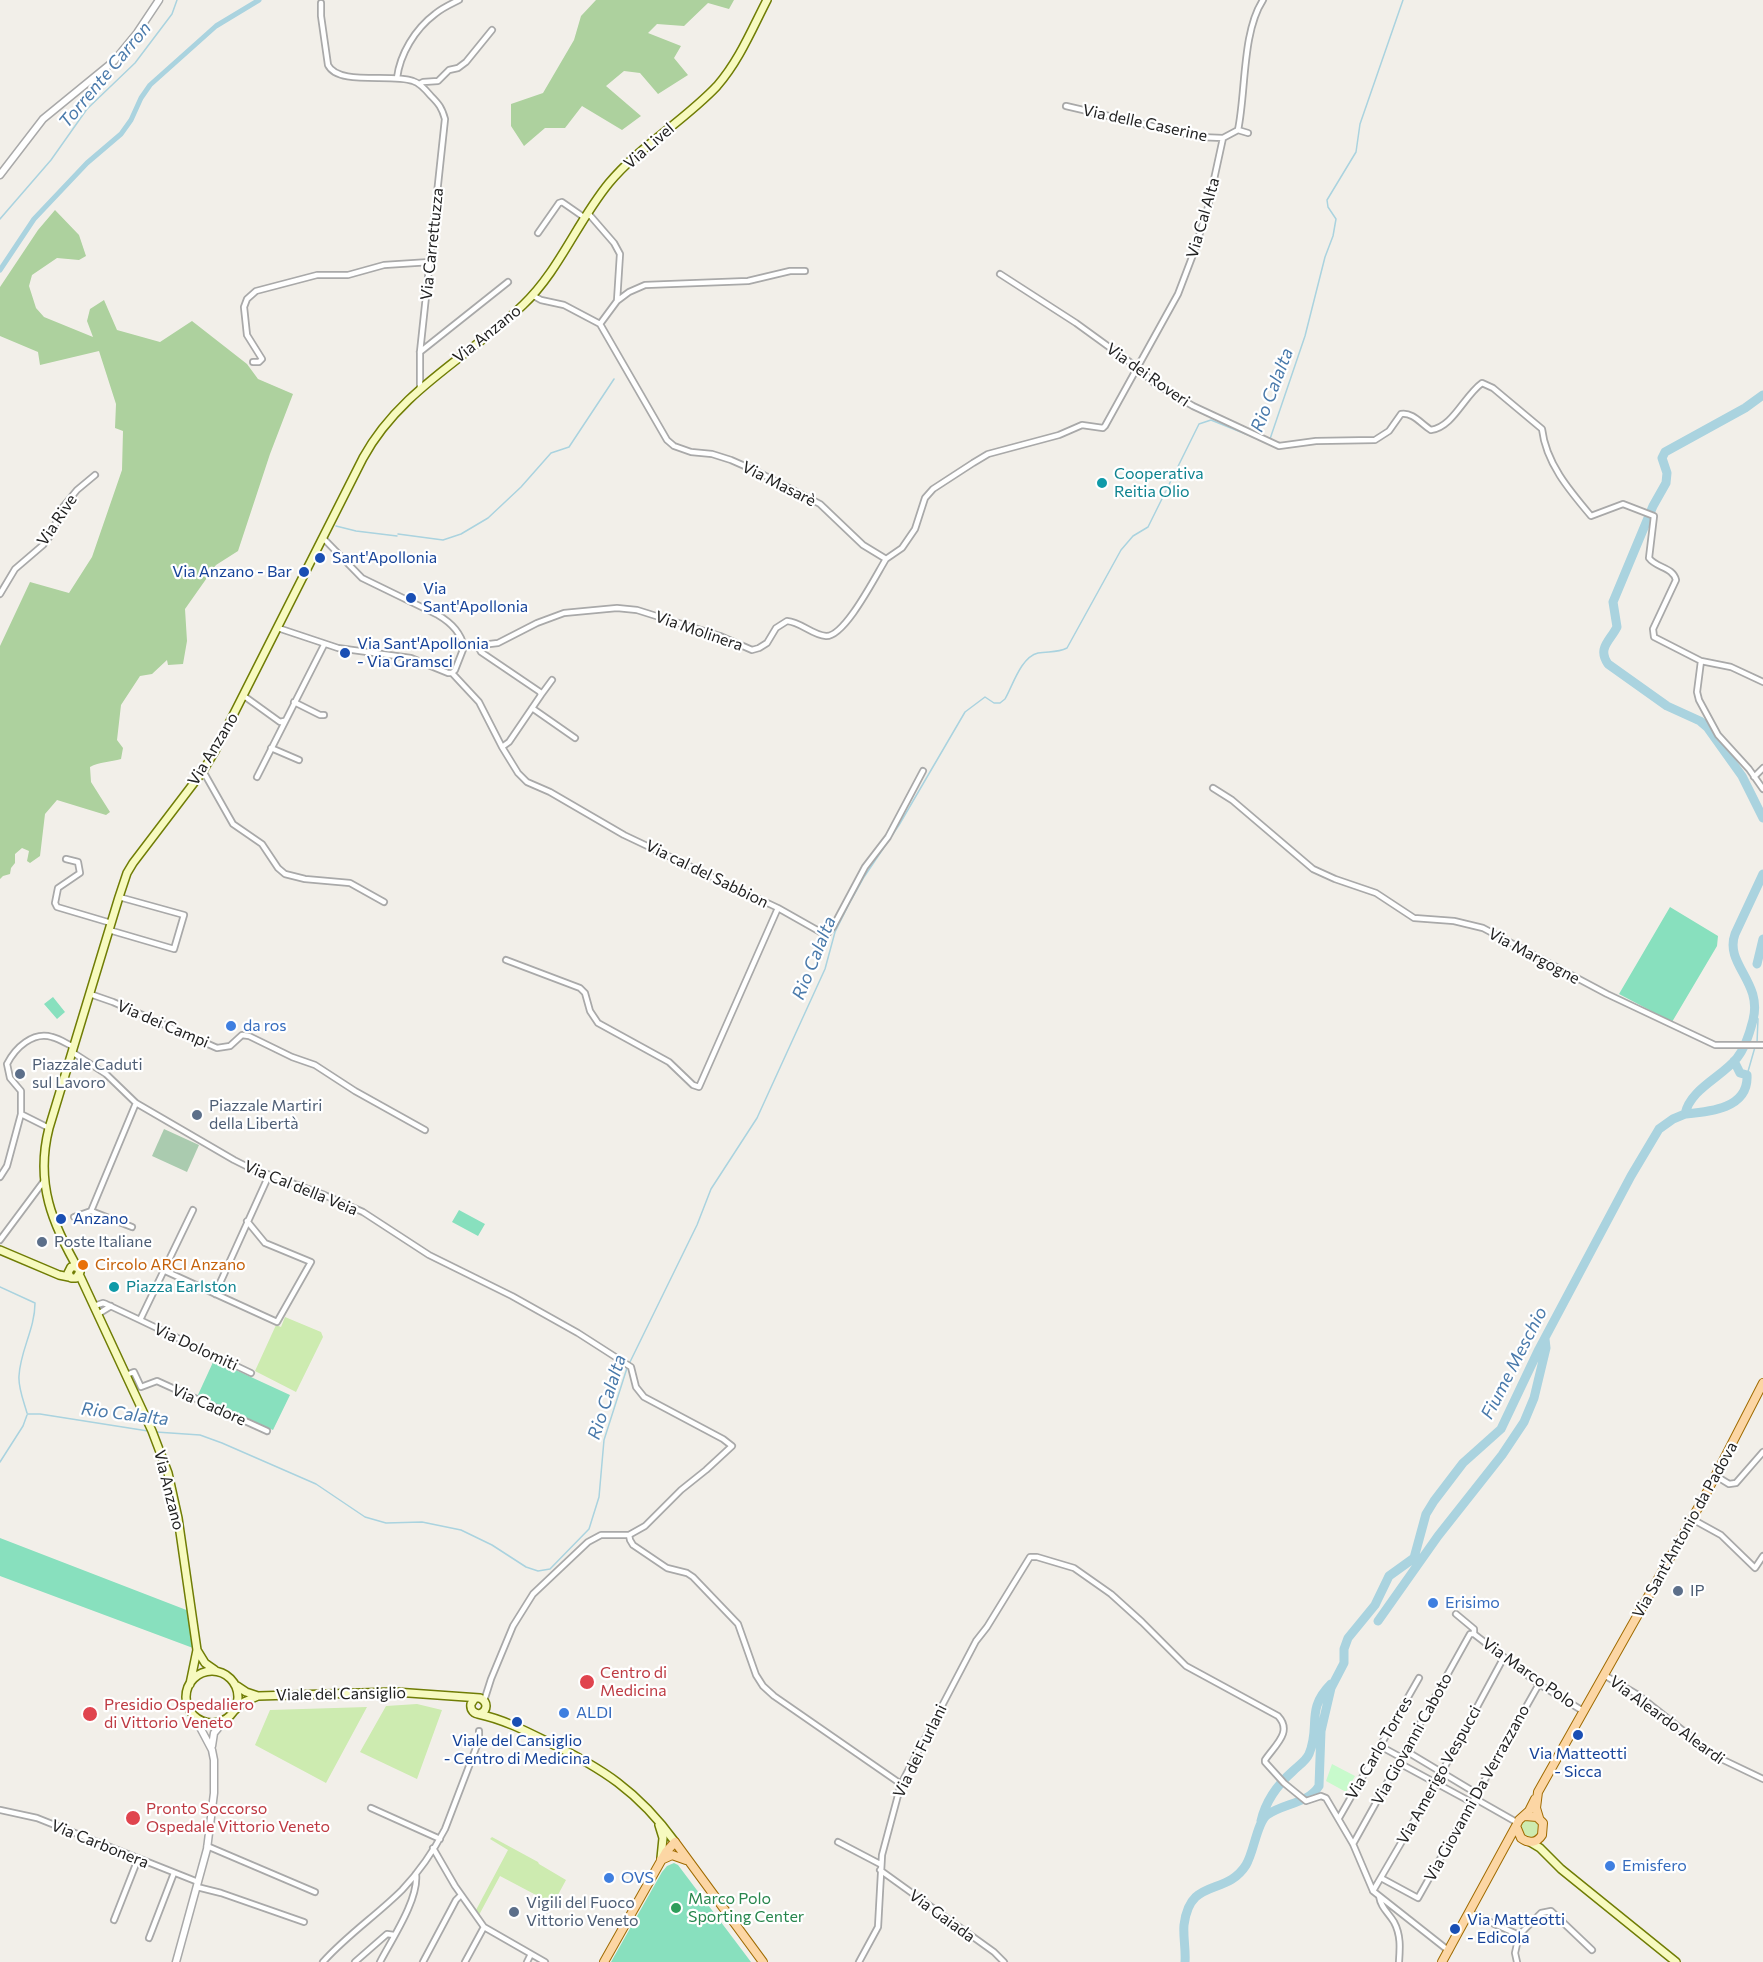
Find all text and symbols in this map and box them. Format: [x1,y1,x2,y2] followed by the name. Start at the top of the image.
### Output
[54,18,156,132] water label: Torrente Carron
[1081,100,1209,146] street label: Via delle Caserine
[620,119,678,173] street label: Via Livel
[1182,175,1224,261] street label: Via Cal Alta
[417,187,447,301] street label: Via Carrettuzza
[449,301,525,367] street label: Via Anzano
[1102,339,1194,411] street label: Via dei Roveri
[1246,345,1298,435] water label: Rio Calalta
[739,457,819,511] street label: Via Masarè
[1114,464,1204,502] place label: Cooperativa Reitia Olio
[1095,476,1109,490] marker: Cooperativa Reitia Olio
[33,491,81,549] street label: Via Rive
[332,548,437,568] place label: Sant'Apollonia
[313,551,327,565] marker: Sant'Apollonia
[172,562,292,582] place label: Via Anzano - Bar
[297,565,311,579] marker: Via Anzano - Bar
[423,579,528,617] place label: Via Sant'Apollonia
[404,591,418,605] marker: Via Sant'Apollonia
[652,607,746,655] street label: Via Molinera
[357,634,489,672] place label: Via Sant'Apollonia - Via Gramsci
[338,646,352,660] marker: Via Sant'Apollonia - Via Gramsci
[184,709,242,789] street label: Via Anzano
[642,836,772,912] street label: Via cal del Sabbion
[788,913,840,1003] water label: Rio Calalta
[1485,924,1583,988] street label: Via Margogne
[114,996,212,1052] street label: Via dei Campi
[243,1016,286,1036] place label: da ros
[224,1019,238,1033] marker: da ros
[32,1055,143,1093] place label: Piazzale Caduti sul Lavoro
[13,1067,27,1081] marker: Piazzale Caduti sul Lavoro
[209,1096,322,1134] place label: Piazzale Martiri della Libertà
[190,1108,204,1122] marker: Piazzale Martiri della Libertà
[241,1156,361,1220] street label: Via Cal della Veia
[73,1209,128,1229] place label: Anzano
[54,1212,68,1226] marker: Anzano
[54,1232,152,1252] place label: Poste Italiane
[35,1235,49,1249] marker: Poste Italiane
[95,1255,246,1275] place label: Circolo ARCI Anzano
[76,1258,90,1272] marker: Circolo ARCI Anzano
[126,1277,237,1297] place label: Piazza Earlston
[107,1280,121,1294] marker: Piazza Earlston
[1476,1303,1552,1423] water label: Fiume Meschio
[151,1319,241,1375] street label: Via Dolomiti
[583,1352,631,1442] water label: Rio Calalta
[169,1380,249,1430] street label: Via Cadore
[80,1398,170,1430] water label: Rio Calalta
[1628,1439,1742,1621] street label: Via Sant'Antonio da Padova
[150,1448,188,1532] street label: Via Anzano
[1690,1581,1705,1601] place label: IP
[1671,1584,1685,1598] marker: IP
[1445,1593,1500,1613] place label: Erisimo
[1426,1596,1440,1610] marker: Erisimo
[1479,1634,1579,1712] street label: Via Marco Polo
[600,1663,667,1701] place label: Centro di Medicina
[1368,1670,1456,1808] street label: Via Giovanni Caboto
[1606,1672,1728,1768] street label: Via Aleardo Aleardi
[578,1673,596,1691] marker: Centro di Medicina
[276,1683,406,1705] street label: Viale del Cansiglio
[1342,1693,1416,1803] street label: Via Carlo Torres
[104,1695,254,1733] place label: Presidio Ospedaliero di Vittorio Veneto
[889,1701,951,1801] street label: Via dei Furlani
[1420,1701,1534,1885] street label: Via Giovanni Da Verrazzano
[1393,1702,1485,1848] street label: Via Amerigo Vespucci
[576,1703,612,1723] place label: ALDI
[81,1705,99,1723] marker: Presidio Ospedaliero di Vittorio Veneto
[557,1706,571,1720] marker: ALDI
[510,1715,524,1729] marker: Viale del Cansiglio - Centro di Medicina
[1571,1728,1585,1742] marker: Via Matteotti - Sicca
[444,1731,590,1769] place label: Viale del Cansiglio - Centro di Medicina
[1529,1744,1627,1782] place label: Via Matteotti - Sicca
[146,1799,330,1837] place label: Pronto Soccorso Ospedale Vittorio Veneto
[124,1809,142,1827] marker: Pronto Soccorso Ospedale Vittorio Veneto
[48,1816,152,1872] street label: Via Carbonera
[1622,1856,1687,1876] place label: Emisfero
[1603,1859,1617,1873] marker: Emisfero
[621,1868,654,1888] place label: OVS
[602,1871,616,1885] marker: OVS
[905,1886,979,1946] street label: Via Gaiada
[688,1889,804,1927] place label: Marco Polo Sporting Center
[526,1893,639,1931] place label: Vigili del Fuoco Vittorio Veneto
[669,1901,683,1915] marker: Marco Polo Sporting Center
[507,1905,521,1919] marker: Vigili del Fuoco Vittorio Veneto
[1467,1910,1565,1948] place label: Via Matteotti - Edicola
[1448,1922,1462,1936] marker: Via Matteotti - Edicola

